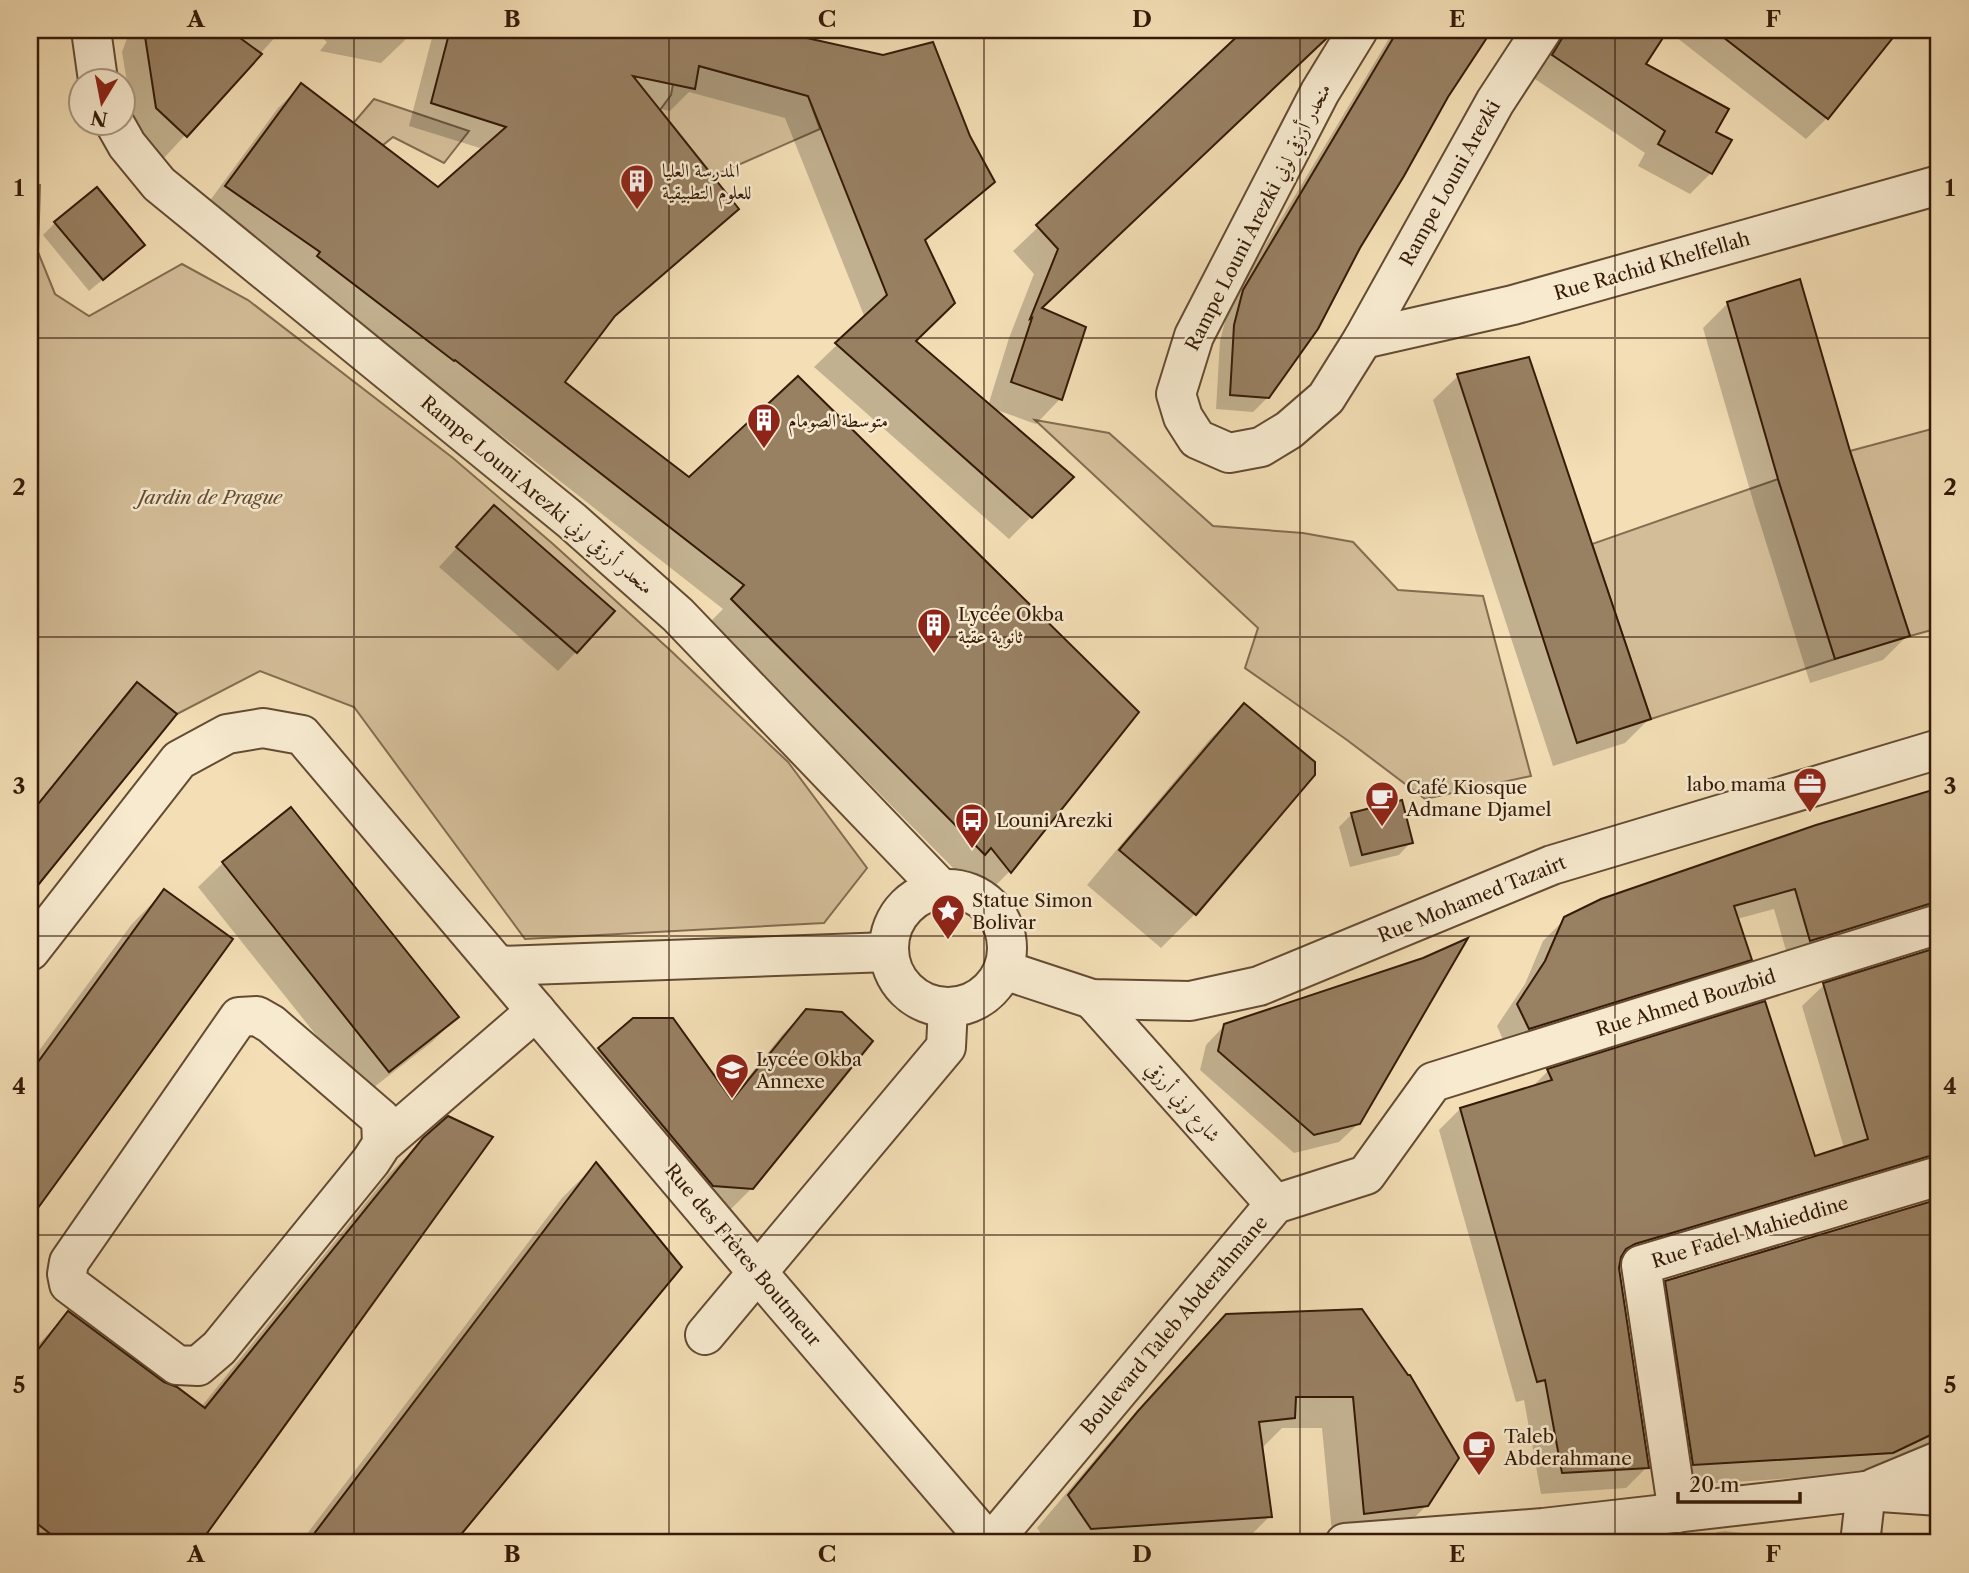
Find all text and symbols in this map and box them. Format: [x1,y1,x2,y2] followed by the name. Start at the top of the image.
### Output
[186,5,206,33] text: A
[503,5,521,33] text: B
[818,5,836,33] text: C
[1132,5,1152,33] text: D
[1449,5,1465,33] text: E
[1765,5,1781,33] text: F
[66,66,136,136] north arrow
[1180,79,1339,356] street label: Rampe Louni Arezki منحدر أرزقي لوني
[1395,96,1505,270] street label: Rampe Louni Arezki
[89,105,109,131] text: N
[662,159,752,209] place label: المدرسة العليا للعلوم التطبيقية
[618,162,656,211] building icon: المدرسة العليا للعلوم التطبيقية
[14,174,25,202] text: 1
[1945,174,1956,202] text: 1
[1551,227,1753,305] street label: Rue Rachid Khelfellah
[413,390,659,602] street label: Rampe Louni Arezki منحدر أرزقي لوني
[745,401,783,450] building icon: متوسطة الصومام
[788,409,888,437] place label: متوسطة الصومام
[12,473,26,501] text: 2
[1943,473,1957,501] text: 2
[133,486,283,509] park label: Jardin de Prague
[958,603,1064,649] place label: Lycée Okba ثانوية عقبة
[915,606,953,655] building icon: Lycée Okba ثانوية عقبة
[1791,765,1829,814] office icon: labo mama
[13,772,26,800] text: 3
[1944,772,1957,800] text: 3
[1687,773,1786,796] place label: labo mama
[1405,776,1552,821] place label: Café Kiosque Admane Djamel
[1363,779,1401,828] cafe icon: Café Kiosque Admane Djamel
[953,801,991,850] bus stop icon: Louni Arezki
[996,809,1113,832] place label: Louni Arezki
[1375,851,1570,947] street label: Rue Mohamed Tazairt
[972,889,1093,934] place label: Statue Simon Bolivar
[929,892,967,941] place icon: Statue Simon Bolivar
[1593,965,1779,1041] street label: Rue Ahmed Bouzbid
[755,1048,862,1093] place label: Lycée Okba Annexe
[713,1051,751,1100] school or university icon: Lycée Okba Annexe
[1138,1056,1226,1150] street label: شارع لوني أرزقي
[12,1072,26,1100] text: 4
[1943,1072,1957,1100] text: 4
[660,1159,826,1351] street label: Rue des Frères Boutmeur
[1649,1191,1851,1273] street label: Rue Fadel Mahieddine
[1076,1211,1272,1439] street label: Boulevard Taleb Abderahmane
[13,1371,25,1399] text: 5
[1944,1371,1956,1399] text: 5
[1503,1425,1632,1470] place label: Taleb Abderahmane
[1460,1428,1498,1477] cafe icon: Taleb Abderahmane
[1678,1461,1801,1505] scale bar
[1689,1472,1740,1497] text: 20 m
[186,1540,206,1568] text: A
[503,1540,521,1568] text: B
[818,1540,836,1568] text: C
[1132,1540,1152,1568] text: D
[1449,1540,1465,1568] text: E
[1765,1540,1781,1568] text: F

